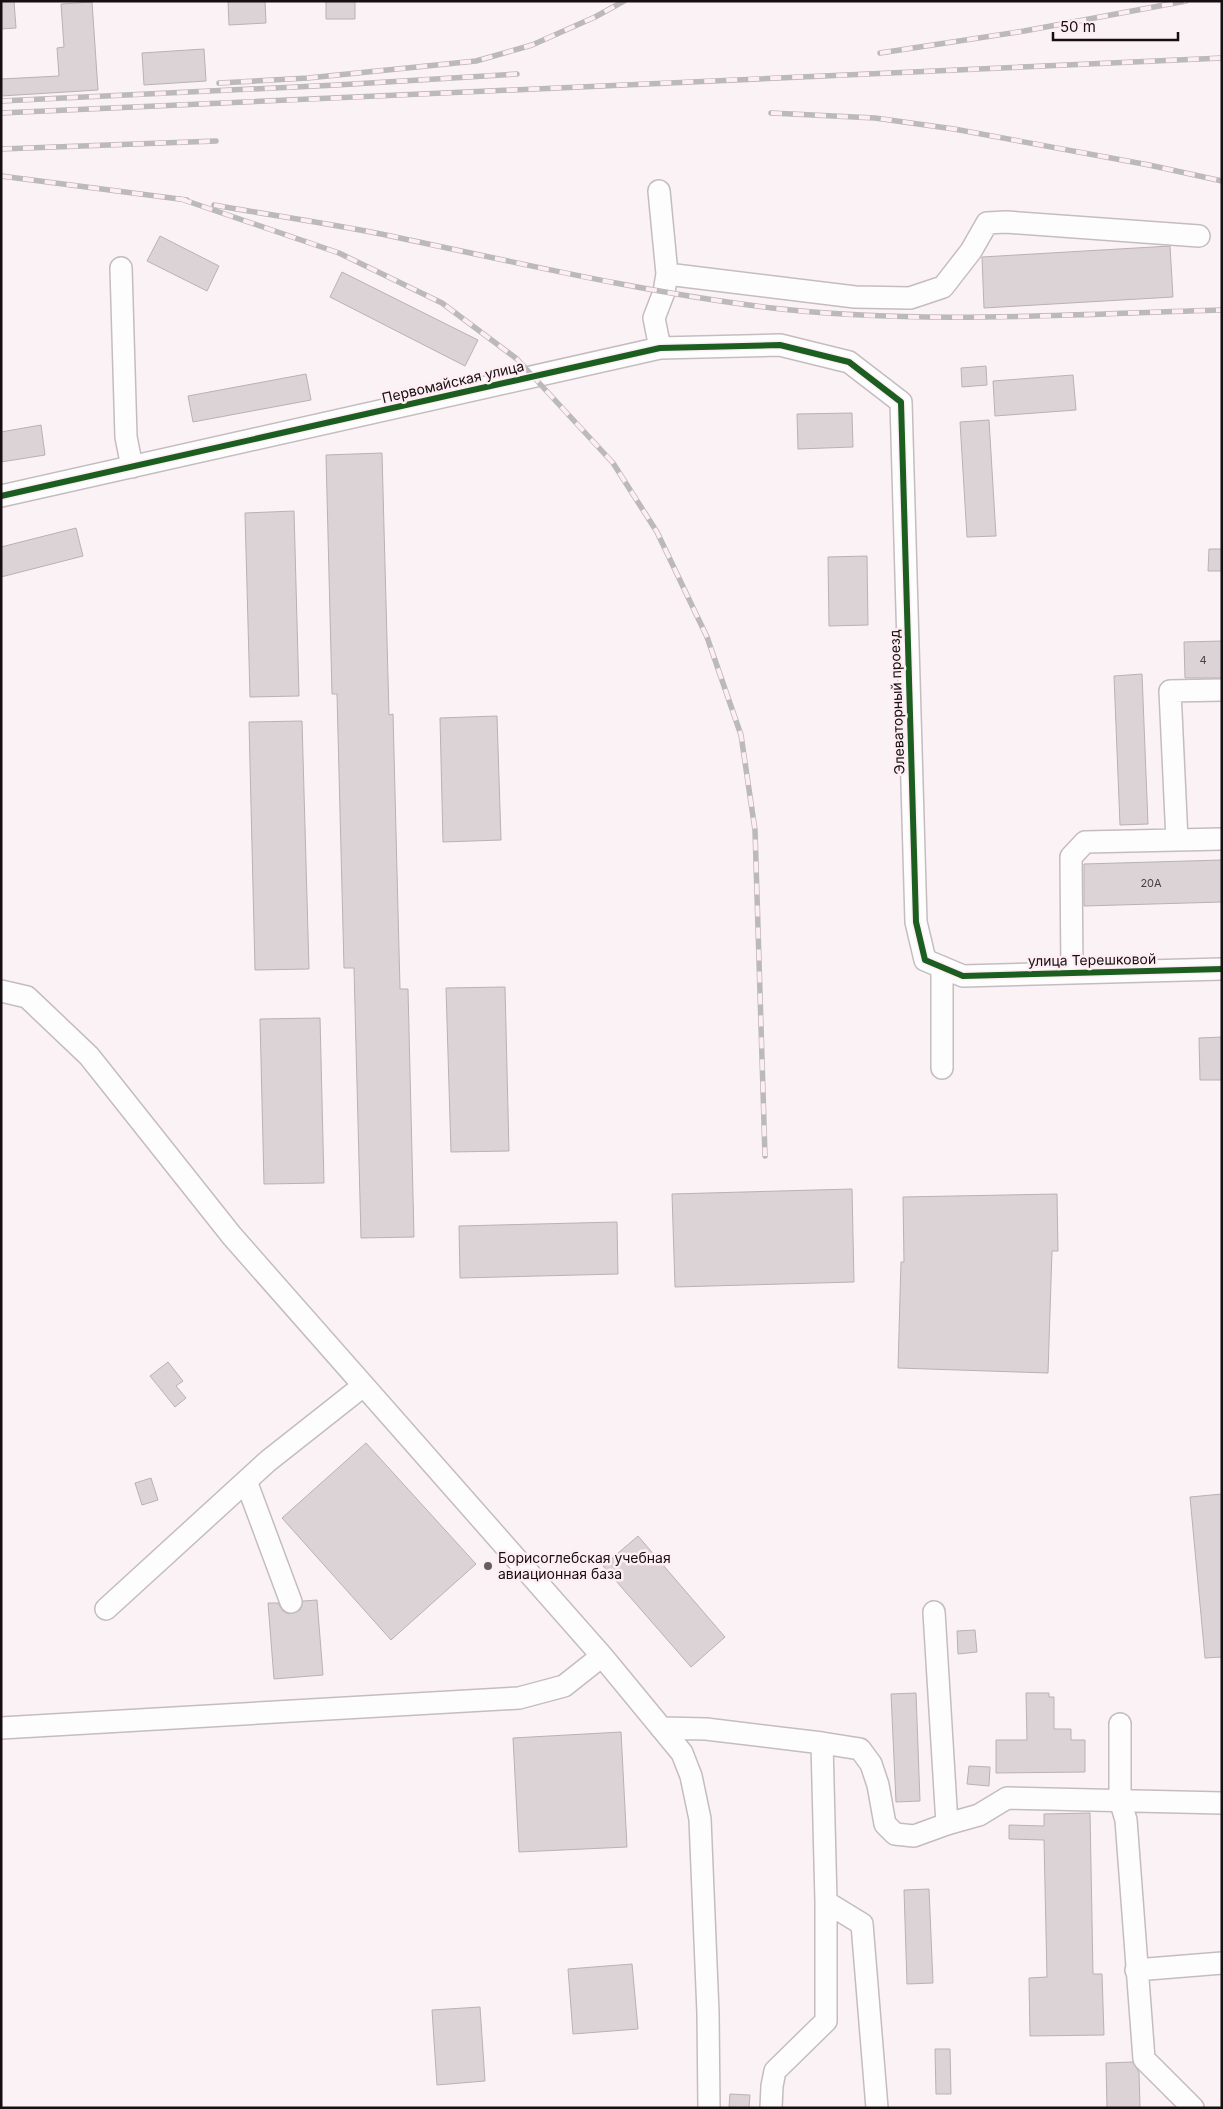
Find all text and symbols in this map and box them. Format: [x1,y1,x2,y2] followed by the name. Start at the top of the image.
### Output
[1053,10,1178,42] scale bar
[1060,17,1096,36] text: 50 m
[380,357,526,406] street label: Первомайская улица
[885,629,908,775] street label: Элеваторный проезд
[1199,653,1207,667] house number: 4
[1140,876,1162,890] house number: 20А
[1028,950,1156,969] street label: улица Терешковой
[498,1549,671,1582] place label: Борисоглебская учебная авиационная база
[482,1560,494,1572] marker: Борисоглебская учебная авиационная база

